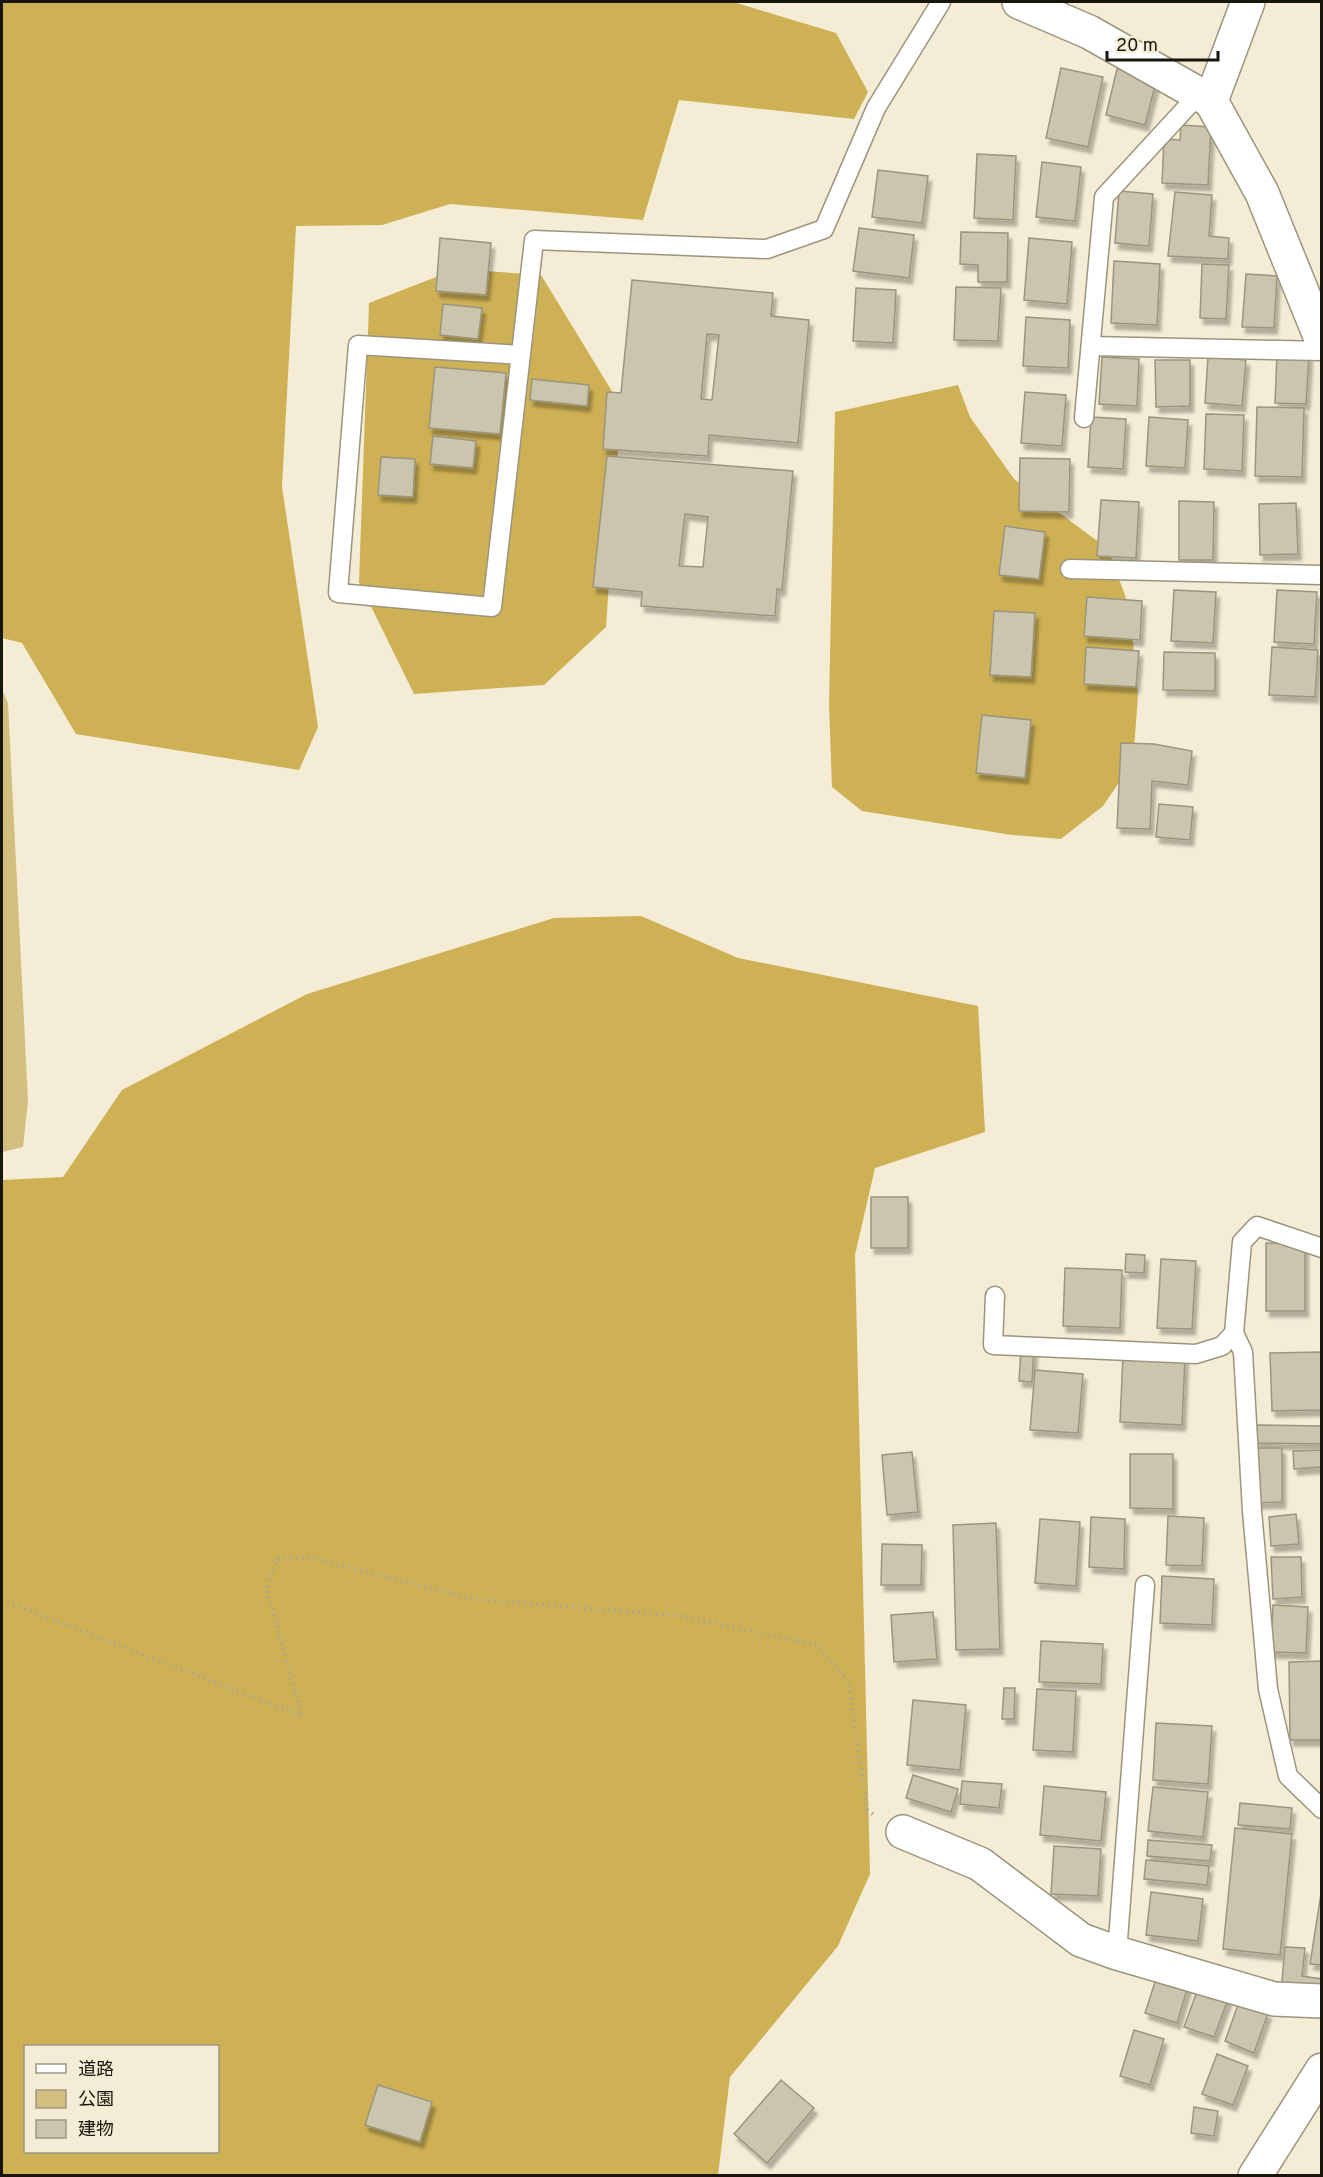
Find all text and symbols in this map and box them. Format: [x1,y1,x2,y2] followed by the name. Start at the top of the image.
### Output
[1107,24,1218,62] scale bar
[1116,35,1158,58] text: 20 m
[24,2045,219,2153] legend
[78,2059,114,2082] text: 道路
[78,2089,114,2112] text: 公園
[78,2119,114,2142] text: 建物

